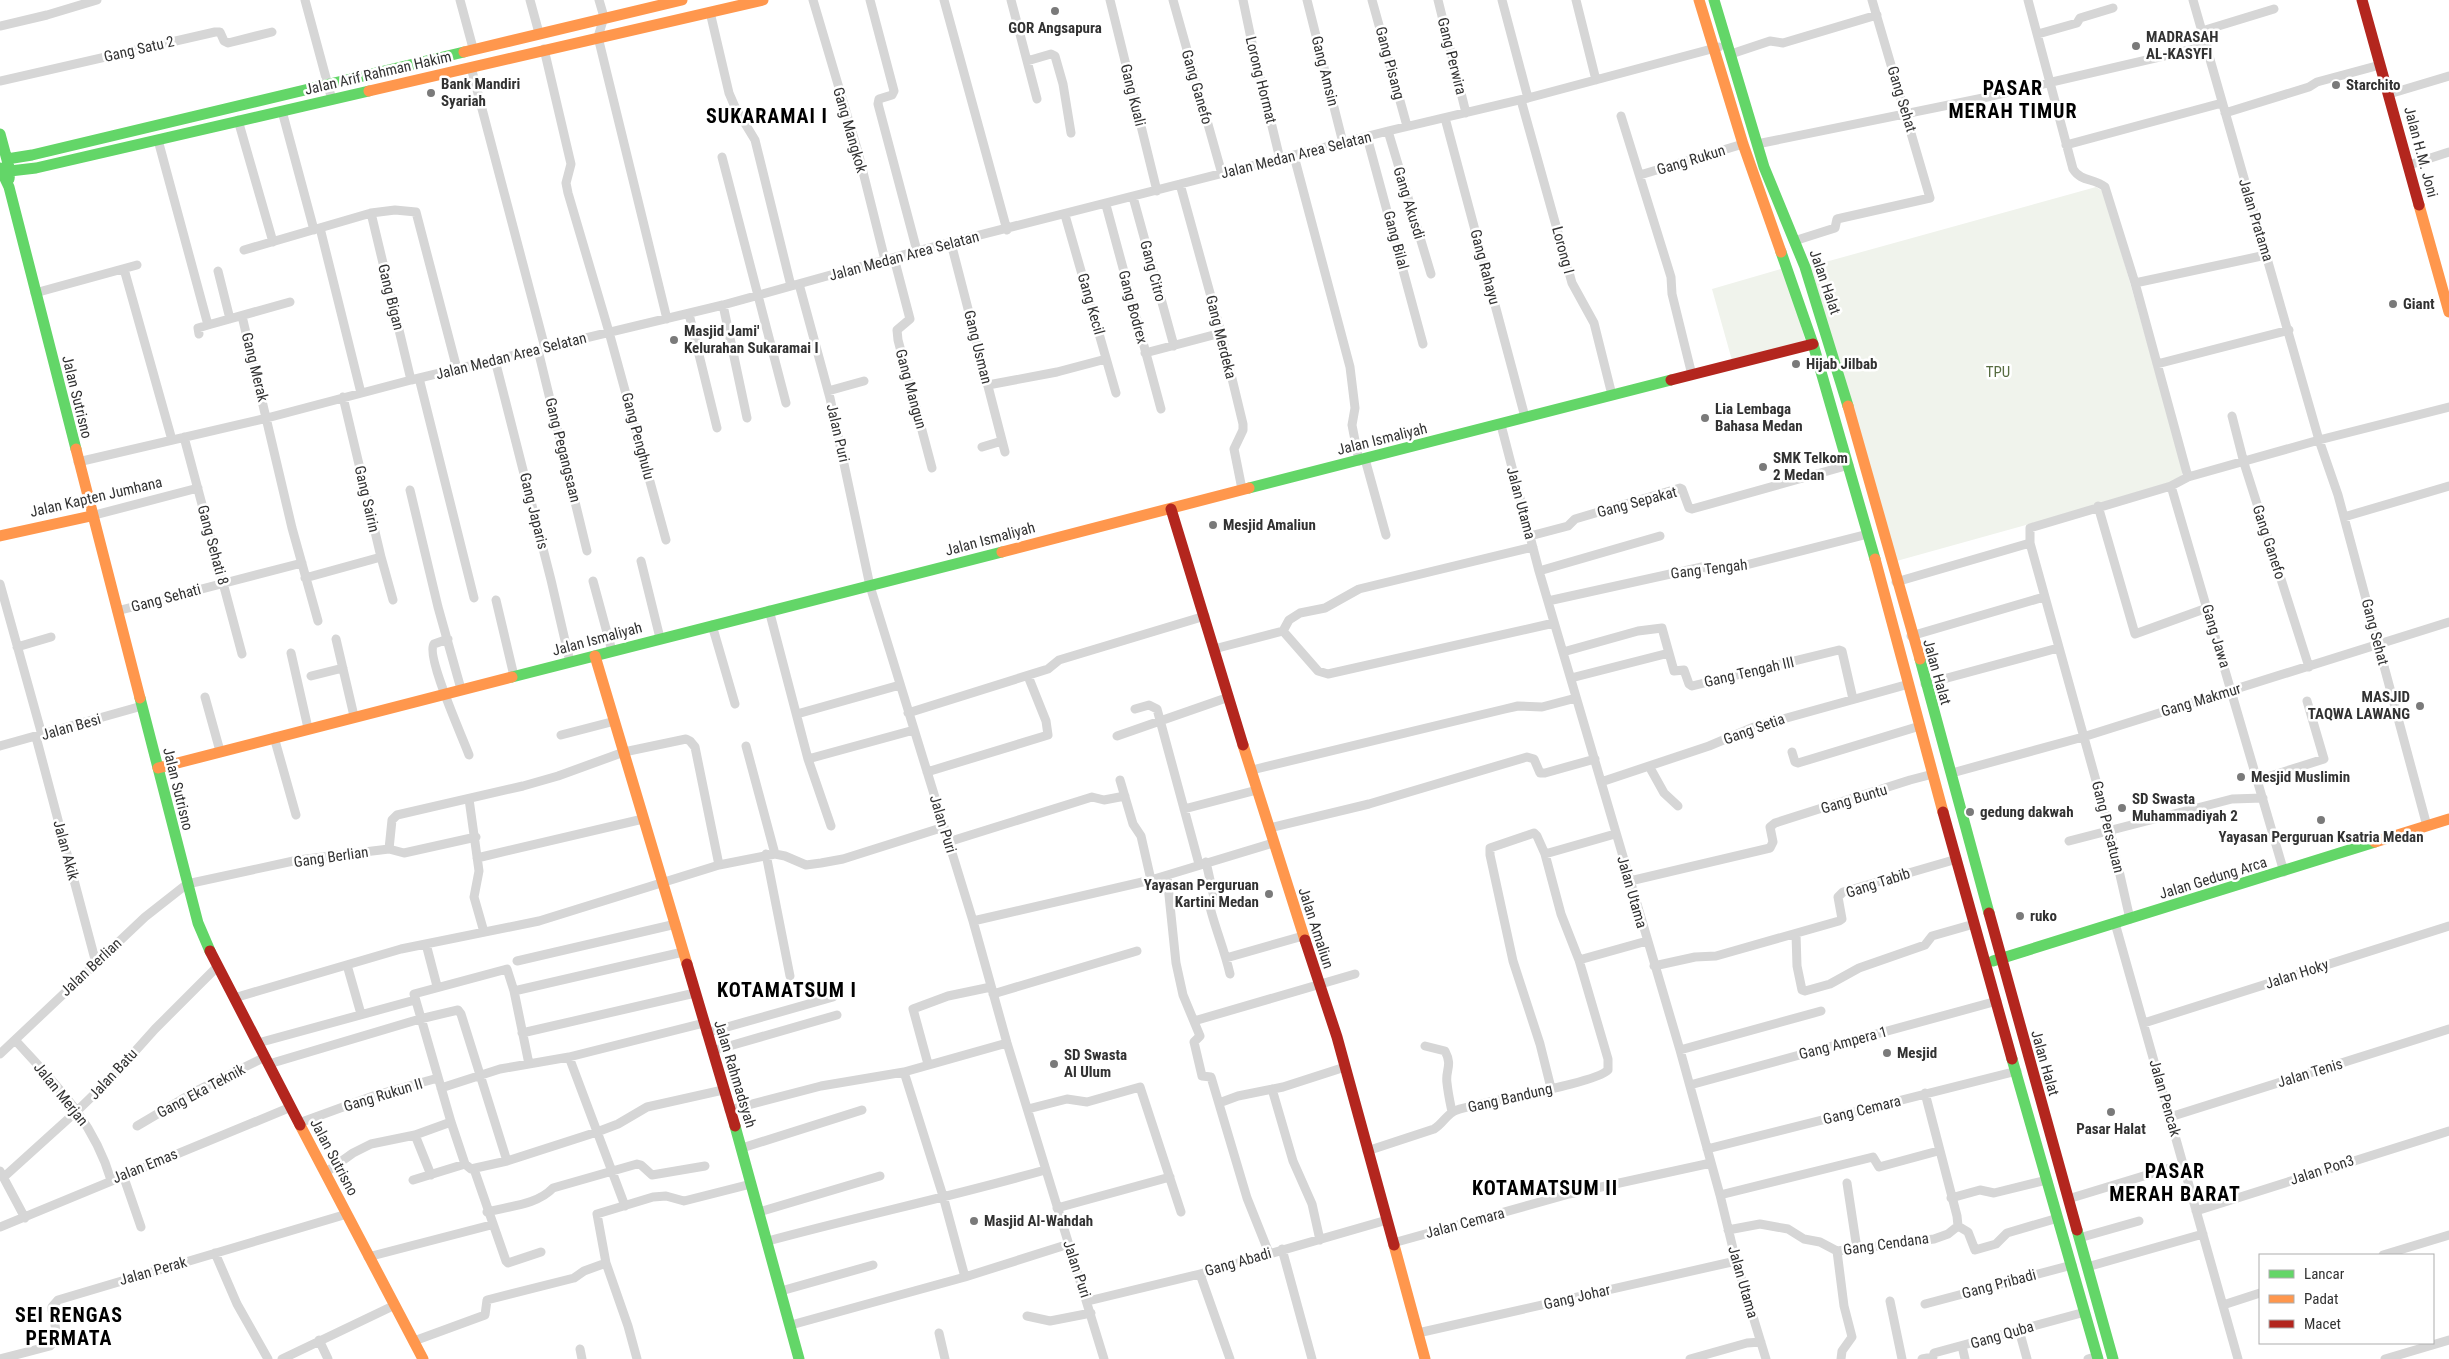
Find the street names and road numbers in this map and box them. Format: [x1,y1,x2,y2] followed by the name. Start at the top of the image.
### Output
[1434,16,1470,96] street label: Gang Perwira
[1372,25,1408,101] street label: Gang Pisang
[102,32,176,66] street label: Gang Satu 2
[1308,34,1342,108] street label: Gang Amsin
[1241,35,1281,125] street label: Lorong Hormat
[303,47,453,99] street label: Jalan Arif Rahman Hakim
[1178,48,1216,126] street label: Gang Ganefo
[1117,62,1149,128] street label: Gang Kuali
[1883,64,1921,134] street label: Gang Sehat
[829,85,871,175] street label: Gang Mangkok
[2400,105,2442,199] street label: Jalan H.M. Joni
[1219,128,1373,182] street label: Jalan Medan Area Selatan
[1655,141,1727,179] street label: Gang Rukun
[1389,165,1429,241] street label: Gang Akusdi
[2235,176,2277,264] street label: Jalan Pratama
[1380,209,1412,271] street label: Gang Bilal
[1548,224,1578,276] street label: Lorong I
[827,227,981,285] street label: Jalan Medan Area Selatan
[1466,227,1504,307] street label: Gang Rahayu
[1136,238,1170,304] street label: Gang Citro
[1806,247,1844,317] street label: Jalan Halat
[374,262,408,332] street label: Gang Bigan
[1115,268,1152,346] street label: Gang Bodrex
[1074,271,1108,337] street label: Gang Kecil
[1202,293,1240,381] street label: Gang Merdeka
[960,308,996,386] street label: Gang Usman
[434,329,588,383] street label: Jalan Medan Area Selatan
[238,330,272,404] street label: Gang Merak
[892,347,930,431] street label: Gang Mangun
[58,354,96,440] street label: Jalan Sutrisno
[618,391,658,481] street label: Gang Penghulu
[541,396,585,504] street label: Gang Pegangsaan
[823,402,853,464] street label: Jalan Puri
[1335,419,1429,459] street label: Jalan Ismaliyah
[351,464,383,534] street label: Gang Sairin
[1503,465,1539,541] street label: Jalan Utama
[516,471,552,551] street label: Gang Japaris
[28,473,164,521] street label: Jalan Kapten Jumhana
[1595,483,1679,521] street label: Gang Sepakat
[194,503,232,587] street label: Gang Sehati 8
[2249,503,2289,581] street label: Gang Ganefo
[943,518,1037,560] street label: Jalan Ismaliyah
[1670,555,1748,583] street label: Gang Tengah
[129,580,203,616] street label: Gang Sehati
[2358,597,2392,667] street label: Gang Sehat
[2198,602,2234,670] street label: Gang Jawa
[550,618,644,660] street label: Jalan Ismaliyah
[1919,637,1955,707] street label: Jalan Halat
[1702,653,1796,691] street label: Gang Tengah III
[2159,679,2244,721] street label: Gang Makmur
[39,710,103,744] street label: Jalan Besi
[1721,710,1787,748] street label: Gang Setia
[159,746,197,832] street label: Jalan Sutrisno
[2088,779,2128,875] street label: Gang Persatuan
[1819,780,1889,818] street label: Gang Buntu
[926,793,960,855] street label: Jalan Puri
[49,818,83,882] street label: Jalan Akik
[292,843,370,871] street label: Gang Berlian
[2157,853,2269,903] street label: Jalan Gedung Arca
[1613,854,1651,930] street label: Jalan Utama
[1844,864,1912,902] street label: Gang Tabib
[1294,885,1338,971] street label: Jalan Amaliun
[57,934,125,1000] street label: Jalan Berlian
[2263,955,2331,993] street label: Jalan Hoky
[710,1018,760,1130] street label: Jalan Rahmadsyah
[1797,1023,1889,1063] street label: Gang Ampera 1
[2027,1028,2063,1098] street label: Jalan Halat
[85,1045,141,1103] street label: Jalan Batu
[2275,1055,2345,1091] street label: Jalan Tenis
[2145,1057,2185,1139] street label: Jalan Pencak
[30,1059,92,1129] street label: Jalan Merjan
[154,1060,248,1122] street label: Gang Eka Teknik
[341,1074,425,1116] street label: Gang Rukun II
[1466,1080,1554,1116] street label: Gang Bandung
[1821,1092,1903,1128] street label: Gang Cemara
[306,1115,362,1199] street label: Jalan Sutrisno
[110,1145,180,1187] street label: Jalan Emas
[2288,1151,2356,1189] street label: Jalan Pon3
[1423,1204,1507,1242] street label: Jalan Cemara
[1842,1229,1930,1259] street label: Gang Cendana
[1059,1238,1095,1300] street label: Jalan Puri
[1203,1244,1273,1280] street label: Gang Abadi
[1724,1244,1762,1320] street label: Jalan Utama
[117,1253,189,1289] street label: Jalan Perak
[1960,1265,2038,1303] street label: Gang Pribadi
[1542,1280,1613,1313] street label: Gang Johar
[1968,1317,2036,1353] street label: Gang Quba

